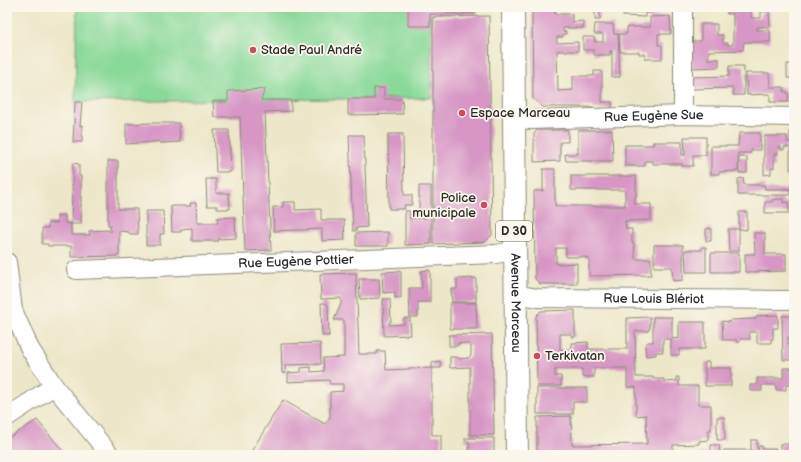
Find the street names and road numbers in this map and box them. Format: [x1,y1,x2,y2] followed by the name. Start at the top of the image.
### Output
[604,107,704,126] street label: Rue Eugène Sue
[496,221,532,241] road number: D 30
[238,251,354,272] street label: Rue Eugène Pottier
[507,253,524,353] street label: Avenue Marceau
[603,291,704,307] street label: Rue Louis Blériot

